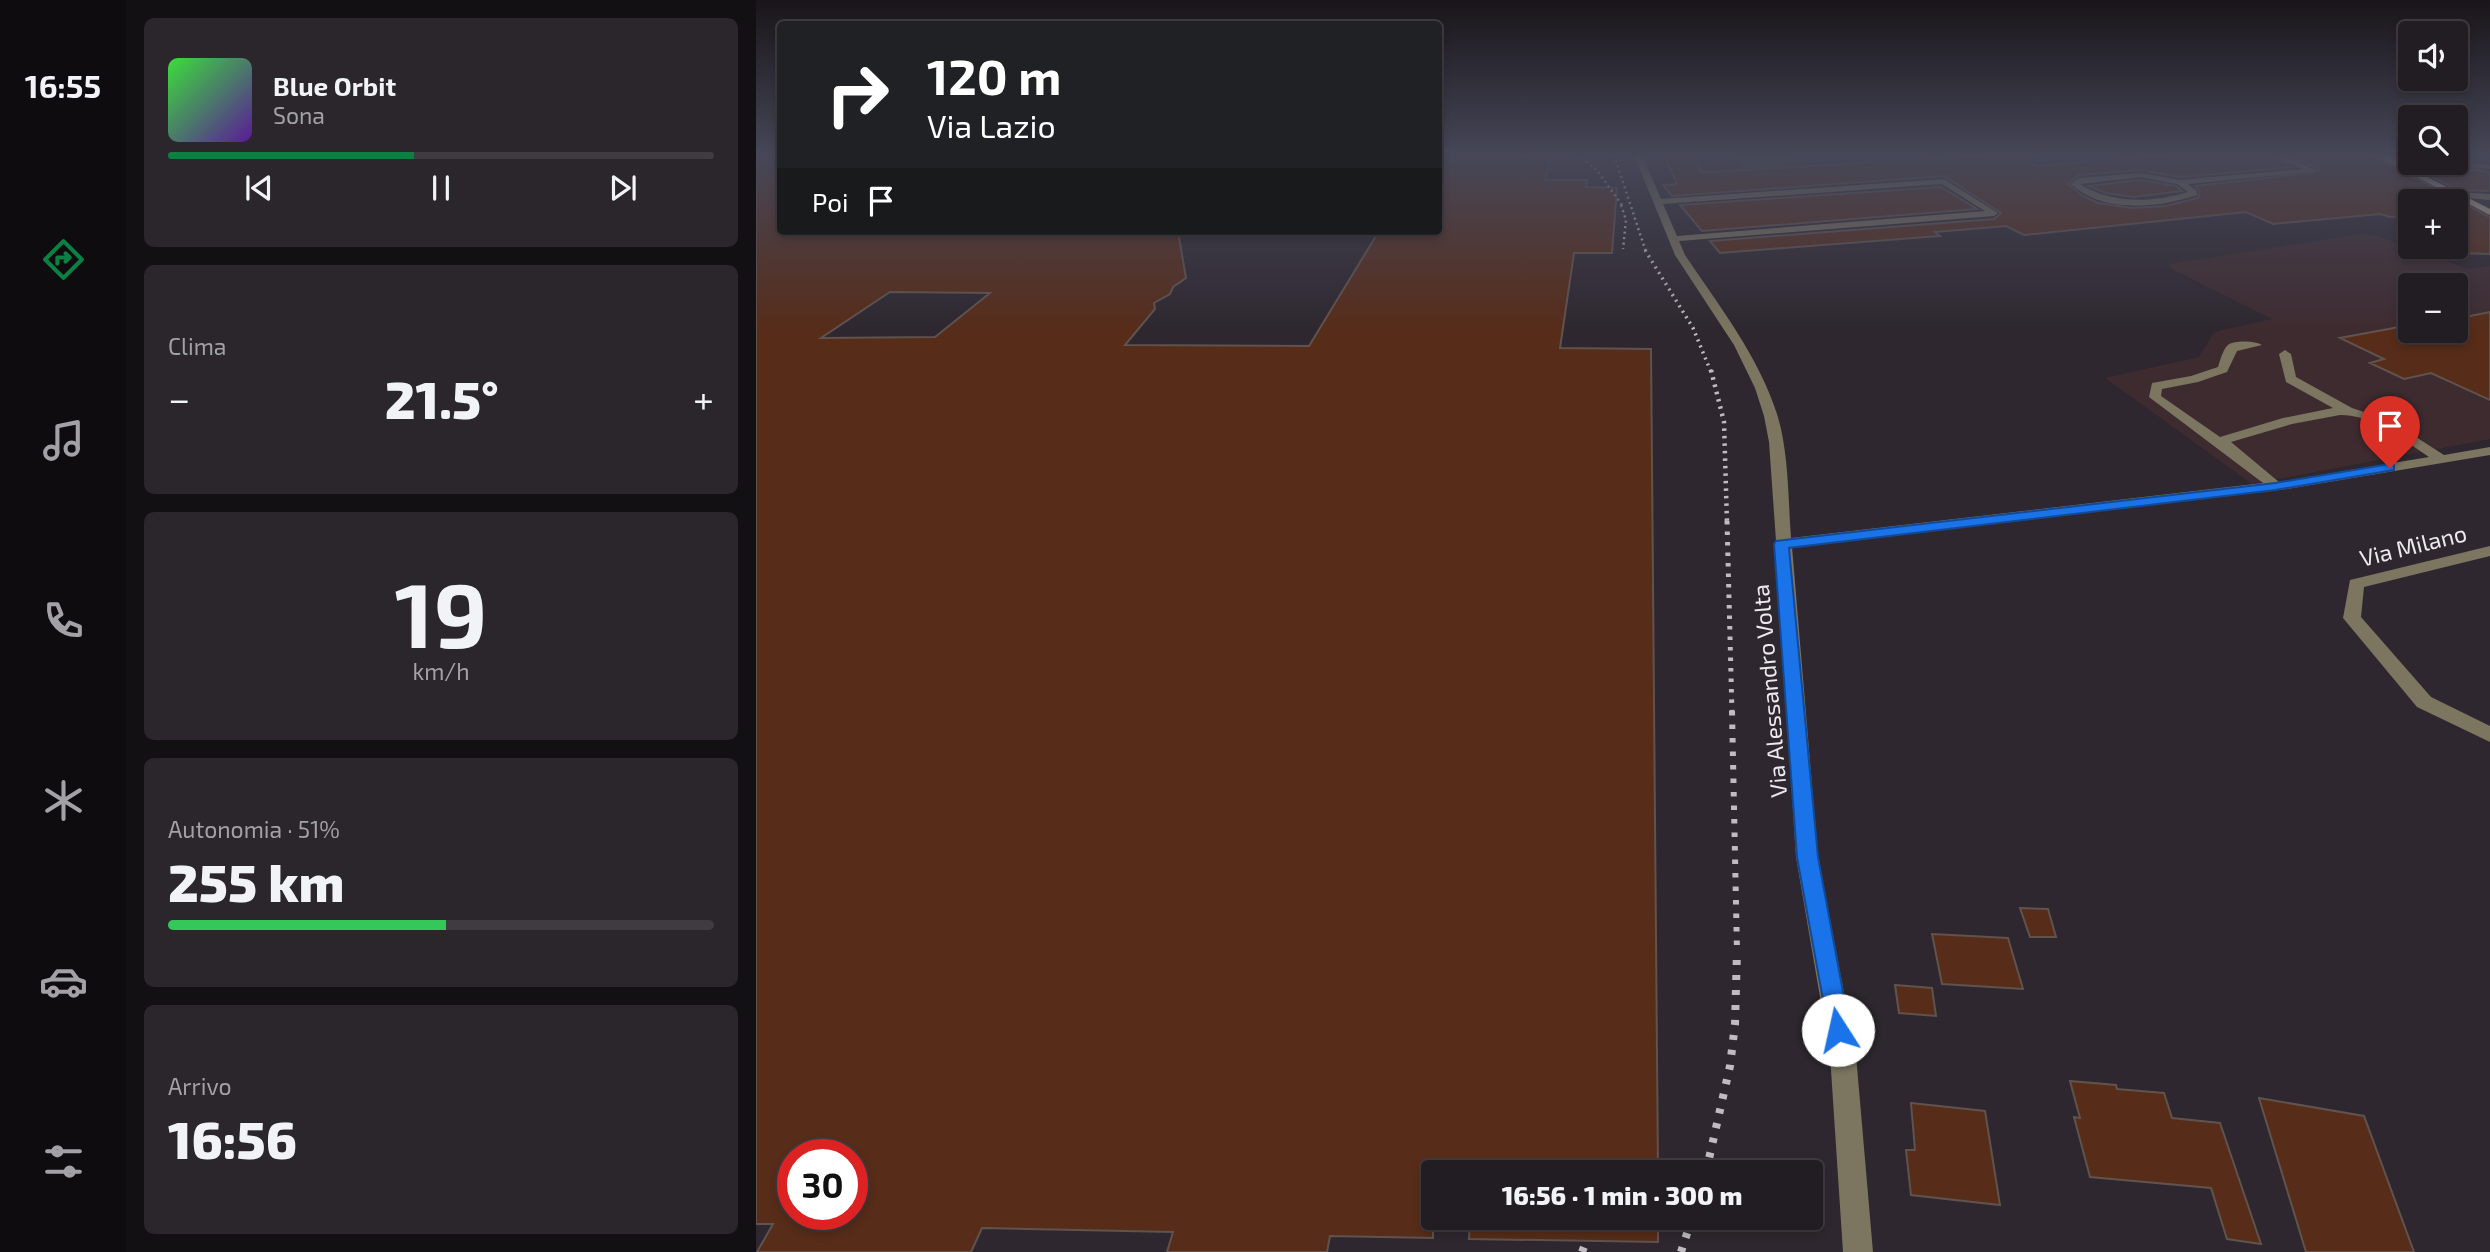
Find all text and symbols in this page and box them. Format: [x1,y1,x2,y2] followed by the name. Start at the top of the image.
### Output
[2398,21,2468,343] map controls
[2398,21,2468,91] button: sound
[927,46,1061,105] text: 120 m
[812,49,903,140] icon: right
[25,66,101,104] text: 16:55
[273,70,396,101] text: Blue Orbit
[273,101,325,129] text: Sona
[2398,105,2468,175] button: search
[927,106,1056,144] text: Via Lazio
[240,169,278,207] icon: previous
[422,169,460,207] icon: pause
[604,169,642,207] icon: next
[862,182,900,220] icon: arrive
[812,186,848,217] text: Poi
[2398,189,2468,259] button: +
[39,235,88,284] icon: directions
[2398,273,2468,343] button: −
[168,332,226,360] text: Clima
[385,367,499,429] text: 21.5°
[168,375,190,421] text: −
[693,375,714,421] text: +
[2360,396,2420,468] pin
[2371,407,2409,445] icon: arrive
[39,416,88,465] icon: music
[2357,518,2469,572] street label: Via Milano
[394,557,488,666] text: 19
[1746,583,1792,799] street label: Via Alessandro Volta
[39,596,88,645] icon: phone
[412,657,470,685] text: km/h
[39,776,88,825] icon: climate
[168,815,340,843] text: Autonomia · 51%
[168,850,345,912] text: 255 km
[39,957,88,1006] icon: car
[1801,993,1875,1067] position arrow
[168,1072,232,1100] text: Arrivo
[168,1107,297,1169] text: 16:56
[39,1137,88,1186] icon: filters
[777,1139,868,1230] speed limit sign: 30
[1502,1179,1742,1210] text: 16:56 · 1 min · 300 m

